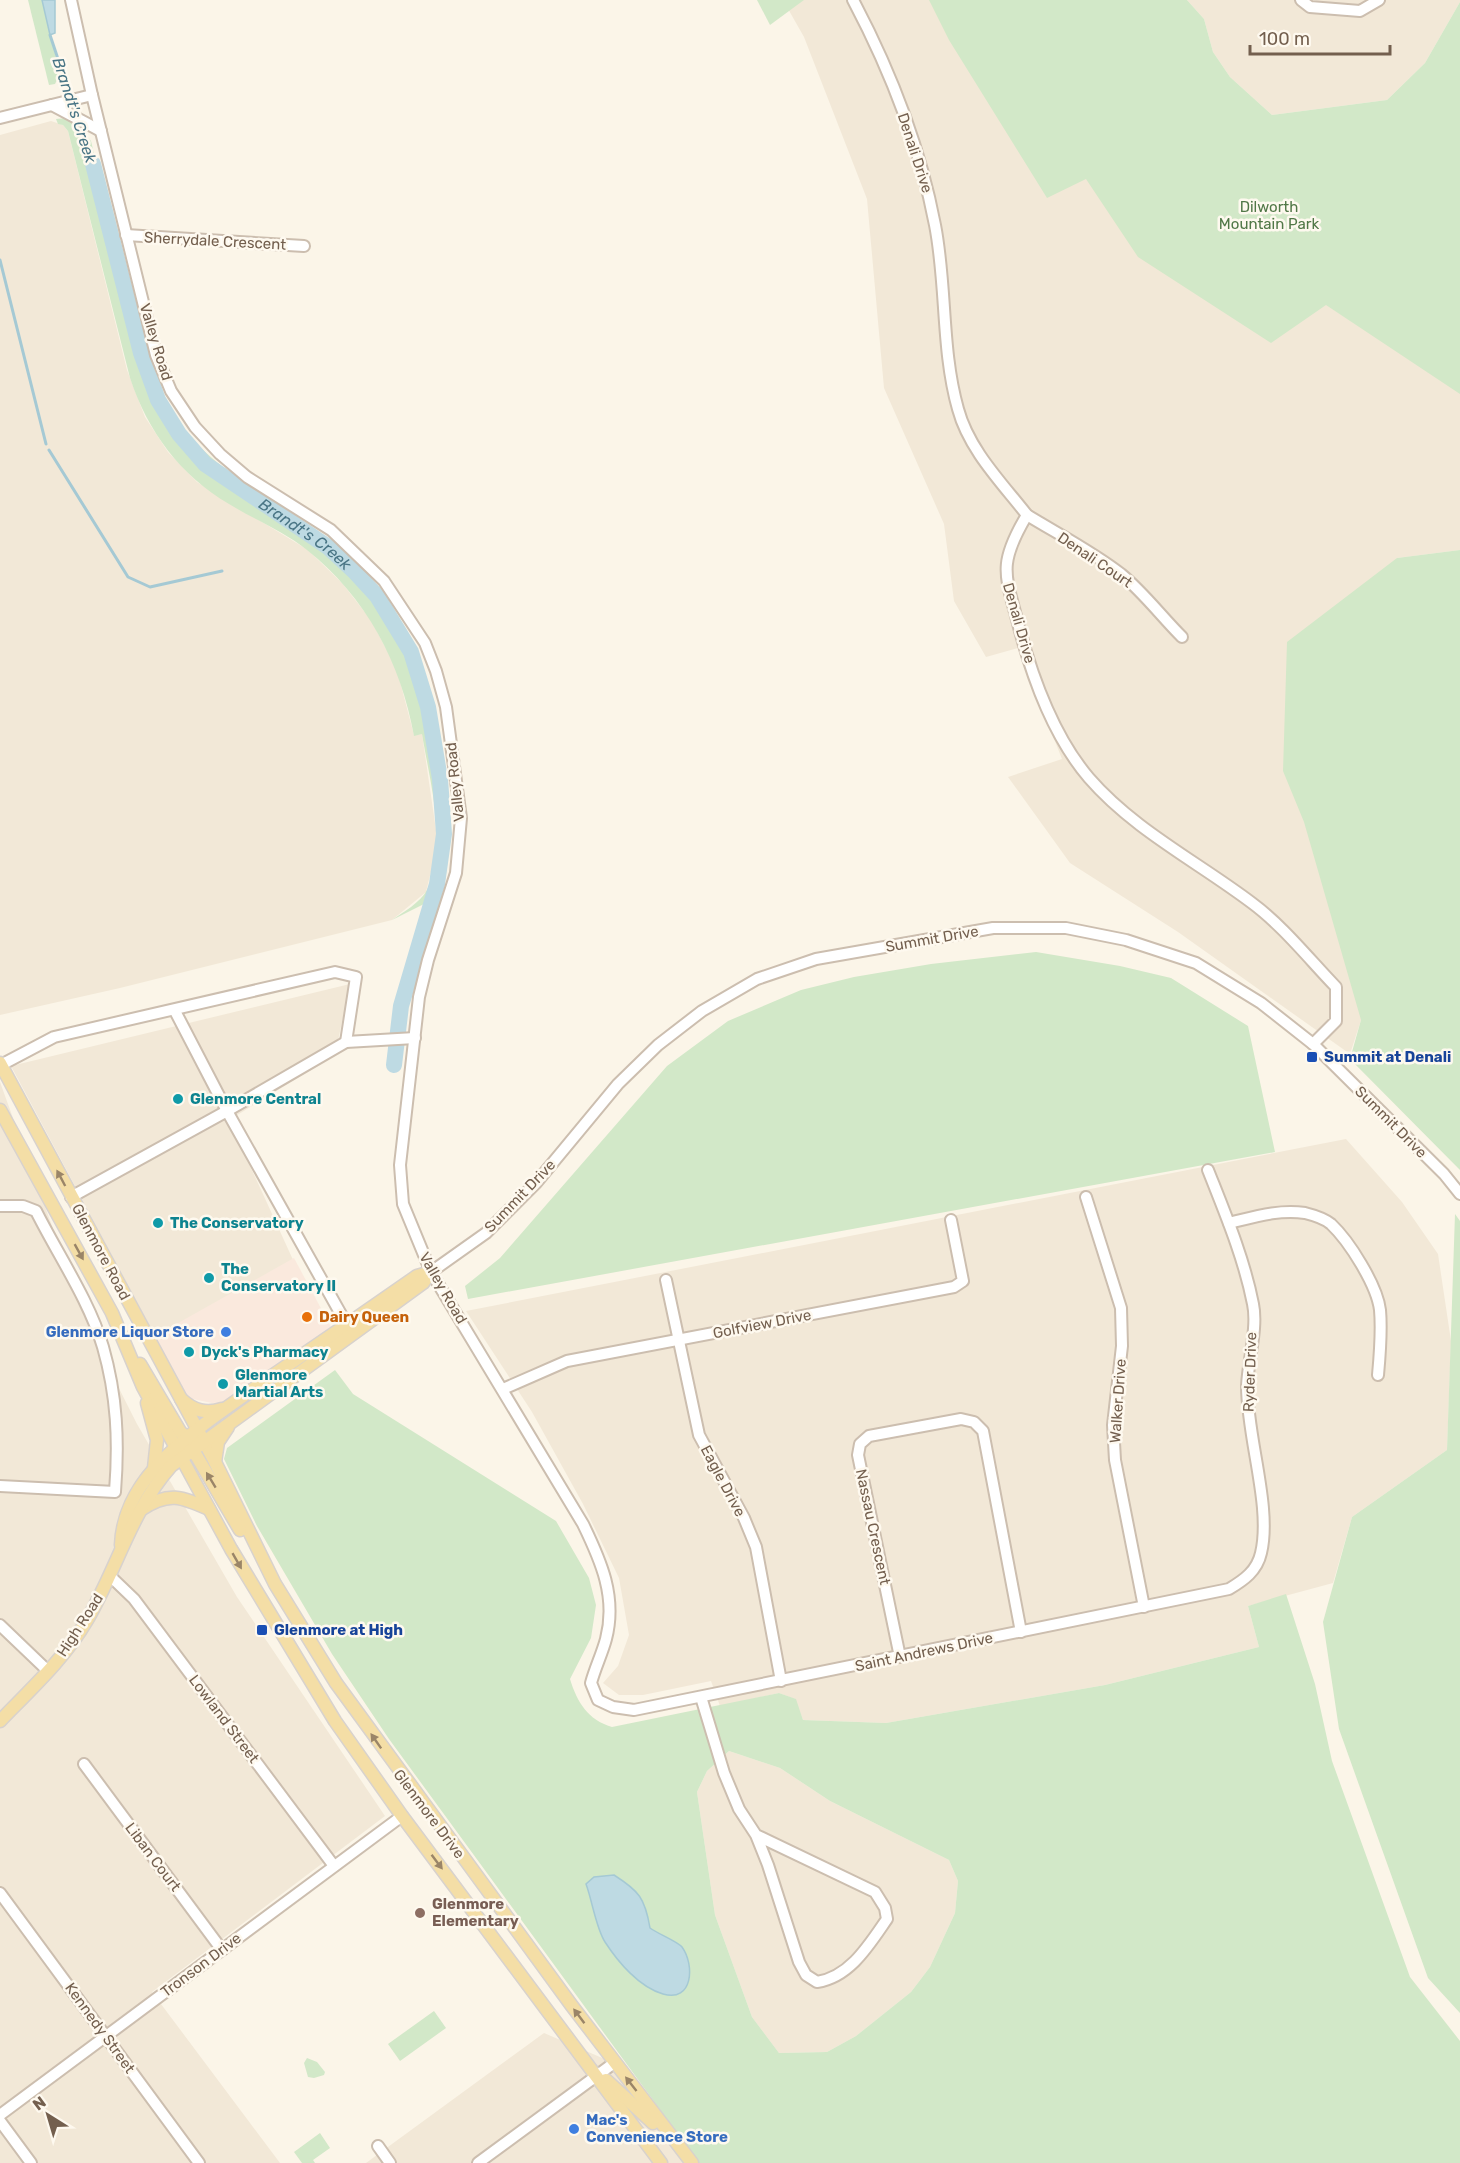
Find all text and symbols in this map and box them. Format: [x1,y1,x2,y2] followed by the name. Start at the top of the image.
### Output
[1250,18,1390,56] scale bar
[1259,28,1310,50] text: 100 m
[49,55,101,166] water label: Brandt's Creek
[894,111,936,195] street label: Denali Drive
[1219,198,1319,233] park label: Dilworth Mountain Park
[143,228,287,254] street label: Sherrydale Crescent
[136,301,176,383] street label: Valley Road
[255,494,356,574] water label: Brandt's Creek
[1054,528,1136,592] street label: Denali Court
[999,581,1039,665] street label: Denali Drive
[442,741,468,823] street label: Valley Road
[884,922,980,956] street label: Summit Drive
[1324,1048,1451,1066] place label: Summit at Denali
[1305,1050,1319,1064] marker: Summit at Denali
[1351,1082,1431,1162] street label: Summit Drive
[190,1090,321,1108] place label: Glenmore Central
[171,1092,185,1106] marker: Glenmore Central
[481,1156,559,1236] street label: Summit Drive
[56,1169,66,1186] one-way arrow
[68,1201,134,1303] street label: Glenmore Road
[170,1214,304,1232] place label: The Conservatory
[151,1216,165,1230] marker: The Conservatory
[73,1244,84,1260] one-way arrow
[415,1249,471,1327] street label: Valley Road
[221,1260,336,1295] place label: The Conservatory II
[202,1271,216,1285] marker: The Conservatory II
[711,1306,813,1342] street label: Golfview Drive
[319,1308,409,1326] place label: Dairy Queen
[300,1310,314,1324] marker: Dairy Queen
[46,1323,214,1341] place label: Glenmore Liquor Store
[219,1325,233,1339] marker: Glenmore Liquor Store
[1240,1332,1260,1412] street label: Ryder Drive
[201,1343,329,1361] place label: Dyck's Pharmacy
[182,1345,196,1359] marker: Dyck's Pharmacy
[1106,1358,1130,1444] street label: Walker Drive
[235,1366,323,1401] place label: Glenmore Martial Arts
[216,1377,230,1391] marker: Glenmore Martial Arts
[697,1442,749,1520] street label: Eagle Drive
[852,1467,894,1587] street label: Nassau Crescent
[206,1472,217,1488] one-way arrow
[232,1553,242,1570] one-way arrow
[53,1590,107,1660] street label: High Road
[274,1621,403,1639] place label: Glenmore at High
[255,1623,269,1637] marker: Glenmore at High
[853,1629,995,1675] street label: Saint Andrews Drive
[185,1671,263,1767] street label: Lowland Street
[370,1733,382,1749] one-way arrow
[390,1766,468,1862] street label: Glenmore Drive
[121,1819,185,1895] street label: Liban Court
[430,1855,442,1870] one-way arrow
[432,1895,519,1930] place label: Glenmore Elementary
[413,1906,427,1920] marker: Glenmore Elementary
[157,1929,245,2001] street label: Tronson Drive
[61,1979,139,2077] street label: Kennedy Street
[573,2008,586,2024] one-way arrow
[625,2076,637,2091] one-way arrow
[18,2085,78,2145] north arrow
[29,2092,50,2114] text: N
[586,2111,728,2146] place label: Mac's Convenience Store
[567,2122,581,2136] marker: Mac's Convenience Store

